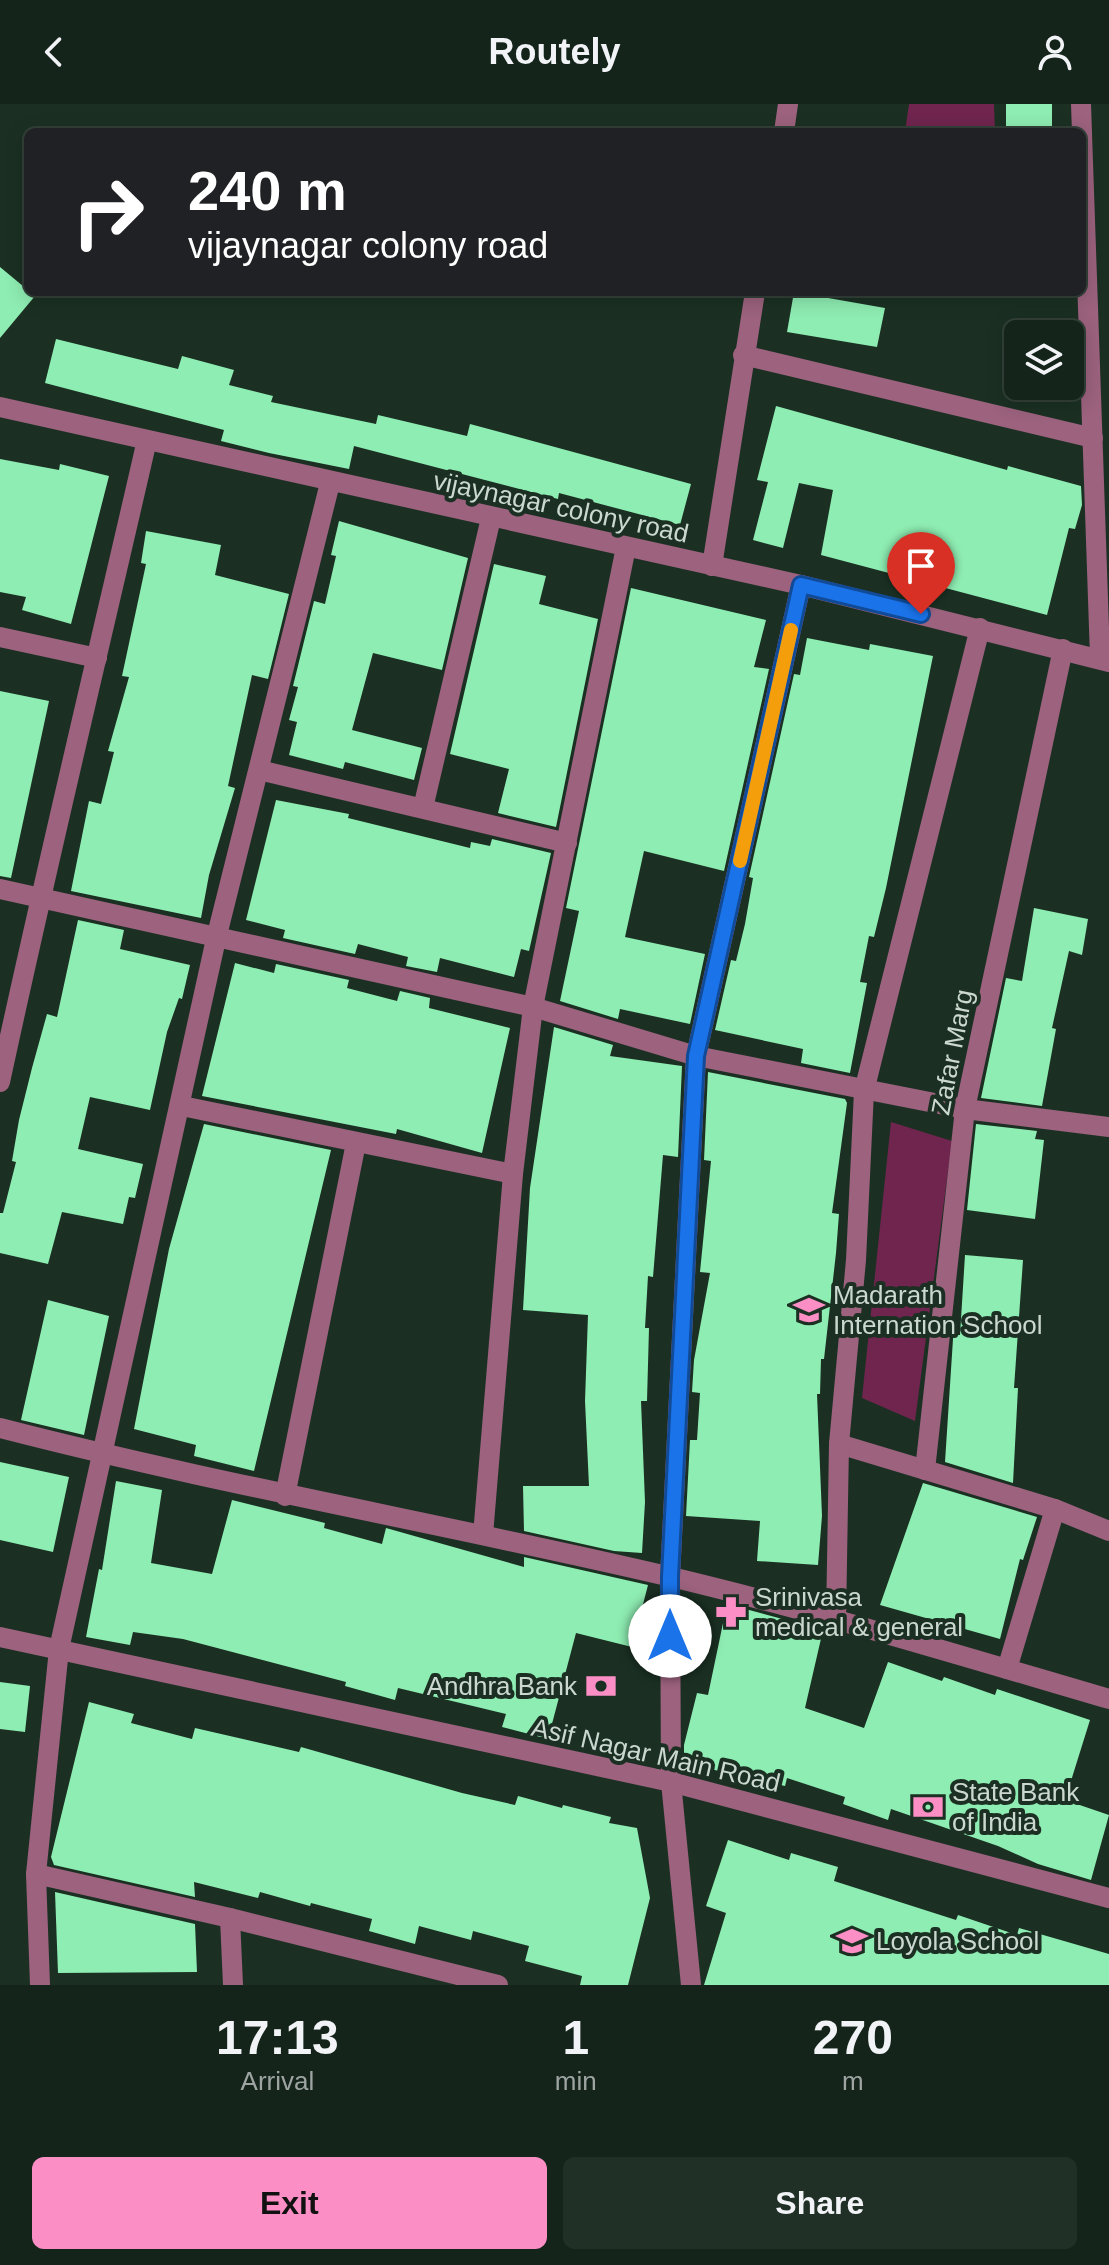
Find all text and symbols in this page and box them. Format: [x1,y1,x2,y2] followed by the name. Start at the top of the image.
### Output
[32,30,76,74] icon: back
[1033,30,1077,74] icon: person
[488,31,621,72] text: Routely
[188,159,347,222] text: 240 m
[56,160,160,264] icon: right
[188,225,548,266] text: vijaynagar colony road
[1004,320,1084,400] map controls
[1004,320,1084,400] button: layers
[431,465,691,549] street label: vijaynagar colony road
[887,532,955,614] pin
[899,544,943,588] icon: arrive
[925,987,979,1117] street label: Zafar Marg
[833,1280,1043,1340] place label: Madarath Internation School
[792,1293,826,1327] school or university icon: Madarath Internation School
[755,1582,963,1642] place label: Srinivasa medical & general
[628,1594,712,1678] position arrow
[714,1595,748,1629] pharmacy icon: Srinivasa medical & general
[584,1669,618,1703] bank icon: Andhra Bank
[427,1671,578,1701] place label: Andhra Bank
[529,1712,783,1798] street label: Asif Nagar Main Road
[952,1777,1080,1837] place label: State Bank of India
[911,1790,945,1824] bank icon: State Bank of India
[835,1924,869,1958] school or university icon: Loyola School
[876,1926,1039,1956] place label: Loyola School
[216,2011,339,2064] text: 17:13
[562,2011,589,2064] text: 1
[813,2011,893,2064] text: 270
[241,2066,314,2096] text: Arrival
[555,2066,597,2096] text: min
[842,2066,864,2096] text: m
[32,2157,547,2249] button: Exit
[563,2157,1077,2249] button: Share

